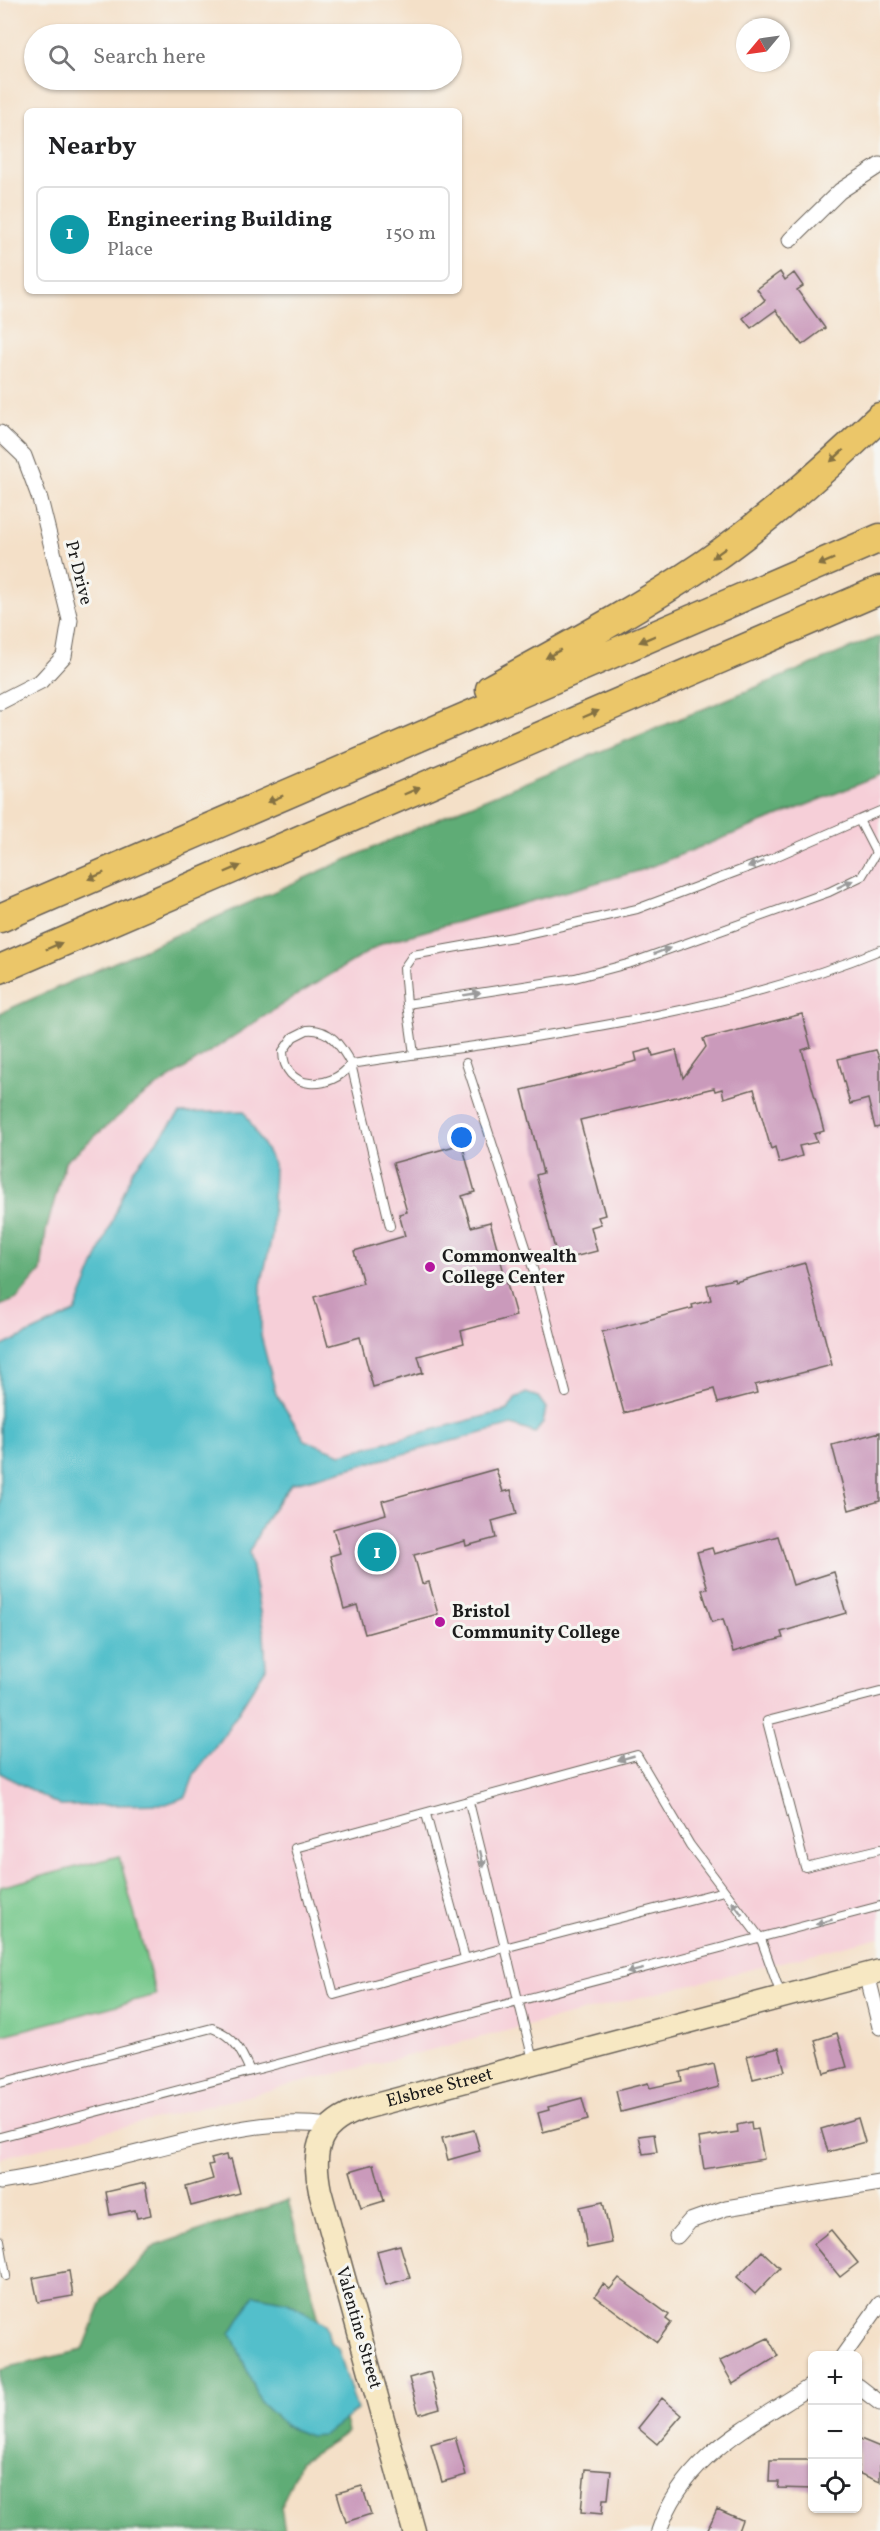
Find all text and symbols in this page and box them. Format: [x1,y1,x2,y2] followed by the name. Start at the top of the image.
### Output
[736,18,790,72] north arrow
[24,24,462,90] search box
[45,41,78,74] icon: search
[93,42,206,73] text: Search here
[48,129,137,165] text: Nearby
[107,205,332,236] text: Engineering Building
[65,220,74,248] text: 1
[385,220,436,248] text: 150 m
[107,236,153,264] text: Place
[830,449,845,462] one-way arrow
[58,538,98,608] street label: Pr Drive
[712,546,727,558] one-way arrow
[818,557,835,566] one-way arrow
[638,634,656,644] one-way arrow
[544,649,561,659] one-way arrow
[582,709,600,719] one-way arrow
[403,787,420,796] one-way arrow
[266,794,284,804] one-way arrow
[747,860,765,870] one-way arrow
[224,864,241,873] one-way arrow
[87,871,105,881] one-way arrow
[836,880,853,889] one-way arrow
[45,941,63,951] one-way arrow
[653,946,671,956] one-way arrow
[462,989,481,998] one-way arrow
[447,1123,476,1152] your location
[442,1245,577,1291] place label: Commonwealth College Center
[423,1260,437,1274] marker: Commonwealth College Center
[358,1530,397,1574] pin: 1
[452,1600,620,1646] place label: Bristol Community College
[433,1615,447,1629] marker: Bristol Community College
[616,1754,634,1763] one-way arrow
[478,1850,488,1868] one-way arrow
[731,1900,743,1916] one-way arrow
[815,1917,833,1927] one-way arrow
[626,1967,644,1977] one-way arrow
[384,2062,496,2114] street label: Elsbree Street
[329,2264,387,2392] street label: Valentine Street
[808,2351,862,2513] map controls
[808,2351,862,2405] button: +
[808,2405,862,2459] button: −
[808,2459,862,2513] button: locate

